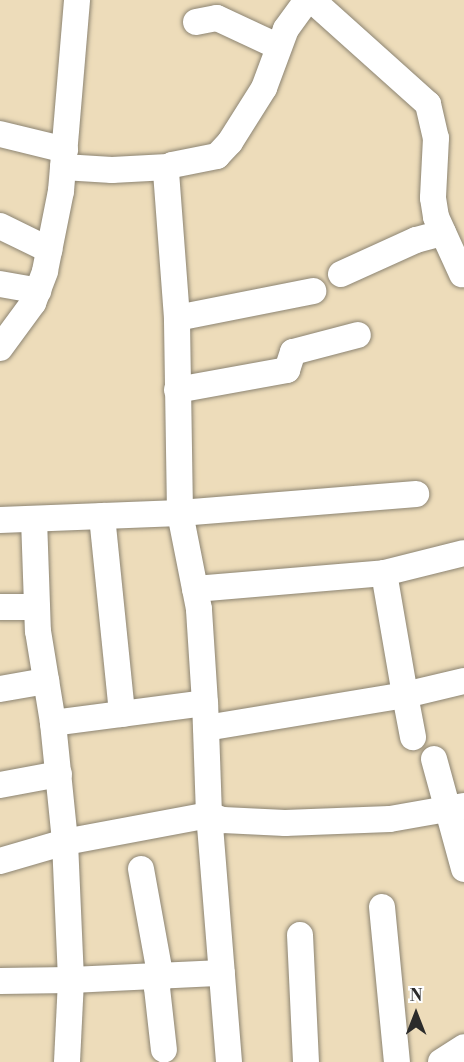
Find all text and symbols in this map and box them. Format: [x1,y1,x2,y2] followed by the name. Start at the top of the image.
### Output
[386,984,446,1044] north arrow
[410,986,422,1006] text: N

